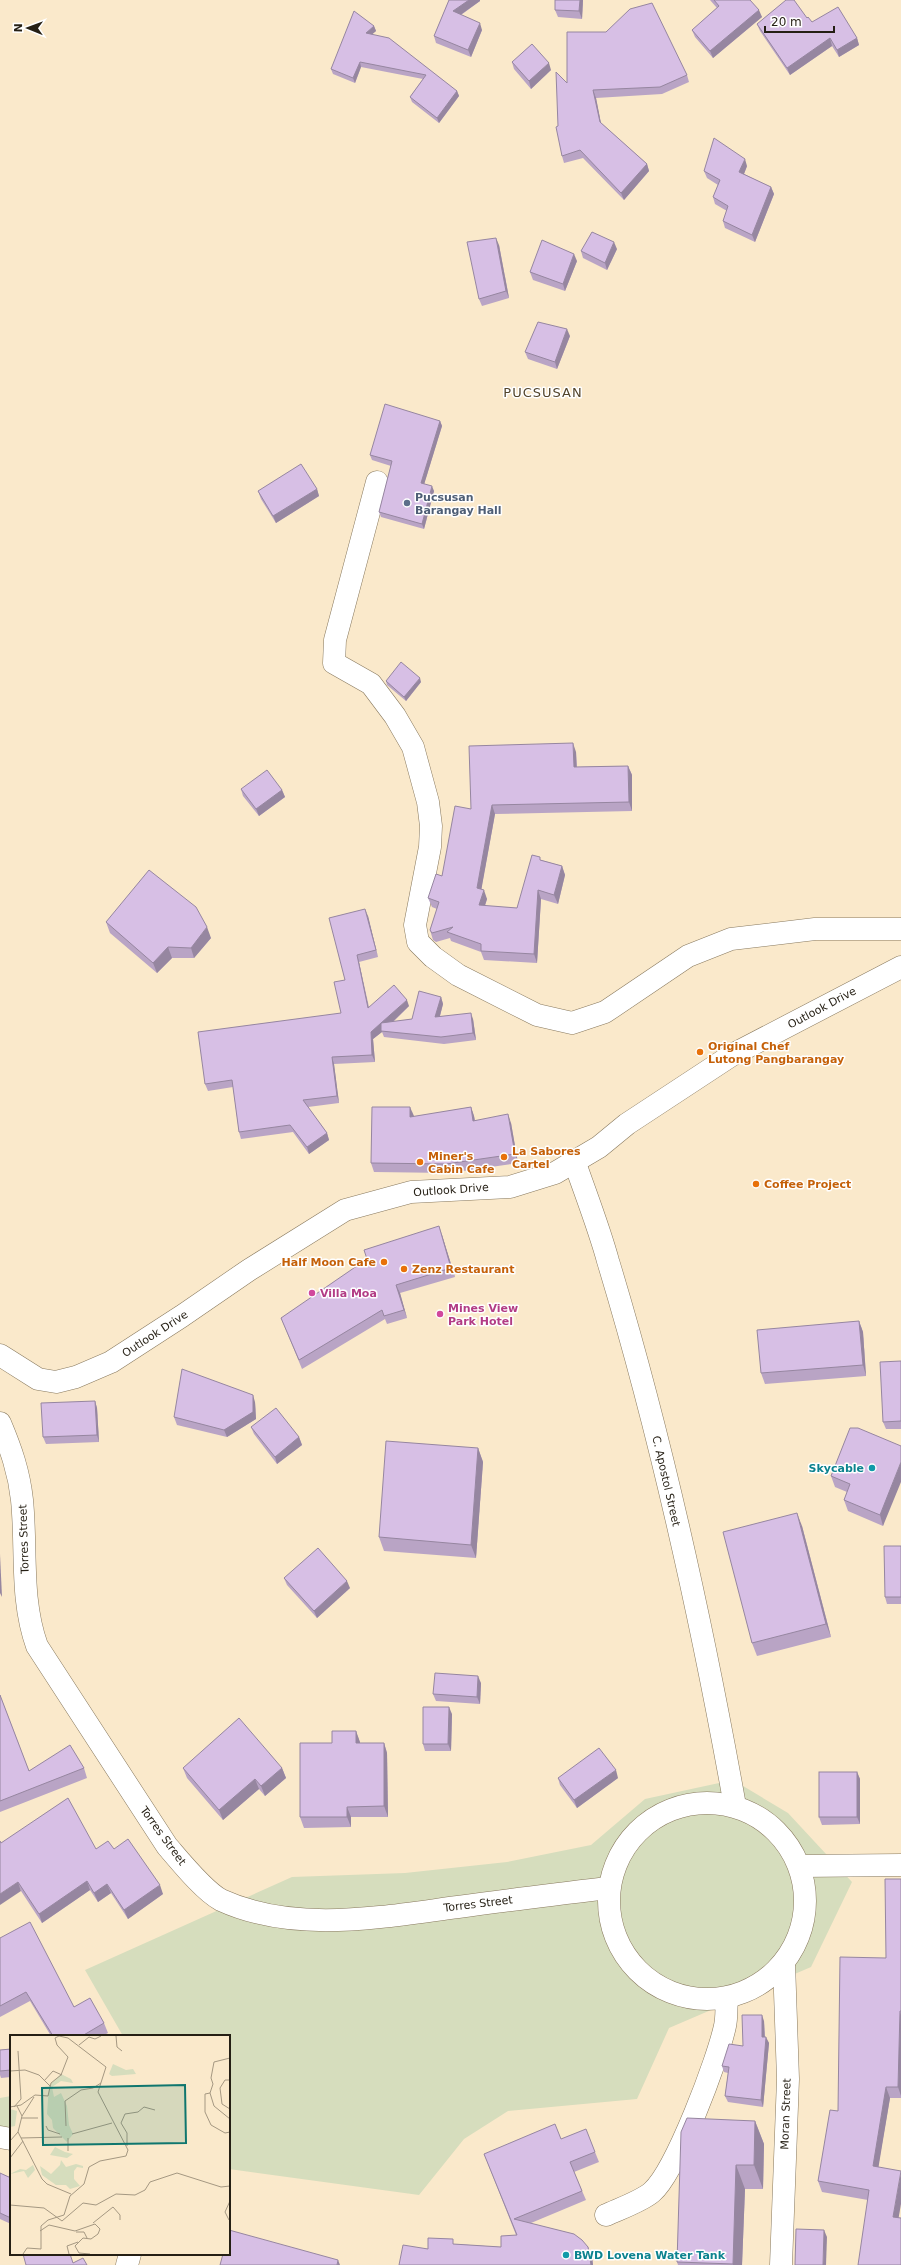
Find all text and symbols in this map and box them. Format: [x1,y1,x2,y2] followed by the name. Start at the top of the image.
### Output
[8,8,48,48] north arrow
[765,8,834,34] scale bar
[771,15,802,29] text: 20 m
[12,23,25,33] text: N
[503,385,583,400] district label: PUCSUSAN
[415,491,502,517] place label: Pucsusan Barangay Hall
[402,498,412,508] marker: Pucsusan Barangay Hall
[786,984,859,1031] street label: Outlook Drive
[708,1040,844,1066] place label: Original Chef Lutong Pangbarangay
[695,1047,705,1057] marker: Original Chef Lutong Pangbarangay
[512,1145,581,1171] place label: La Sabores Cartel
[428,1150,495,1176] place label: Miner's Cabin Cafe
[499,1152,509,1162] marker: La Sabores Cartel
[415,1157,425,1167] marker: Miner's Cabin Cafe
[764,1178,851,1191] place label: Coffee Project
[751,1179,761,1189] marker: Coffee Project
[413,1181,489,1199] street label: Outlook Drive
[282,1256,376,1269] place label: Half Moon Cafe
[379,1257,389,1267] marker: Half Moon Cafe
[412,1263,514,1276] place label: Zenz Restaurant
[399,1264,409,1274] marker: Zenz Restaurant
[320,1287,377,1300] place label: Villa Moa
[307,1288,317,1298] marker: Villa Moa
[448,1302,518,1328] place label: Mines View Park Hotel
[120,1308,190,1360] street label: Outlook Drive
[435,1309,445,1319] marker: Mines View Park Hotel
[649,1434,683,1528] street label: C. Apostol Street
[809,1462,864,1475] place label: Skycable
[867,1463,877,1473] marker: Skycable
[16,1503,32,1575] street label: Torres Street
[137,1803,189,1869] street label: Torres Street
[442,1893,514,1915] street label: Torres Street
[10,2035,230,2255] inset map
[778,2077,794,2150] street label: Moran Street
[574,2249,726,2262] place label: BWD Lovena Water Tank
[561,2250,571,2260] marker: BWD Lovena Water Tank

